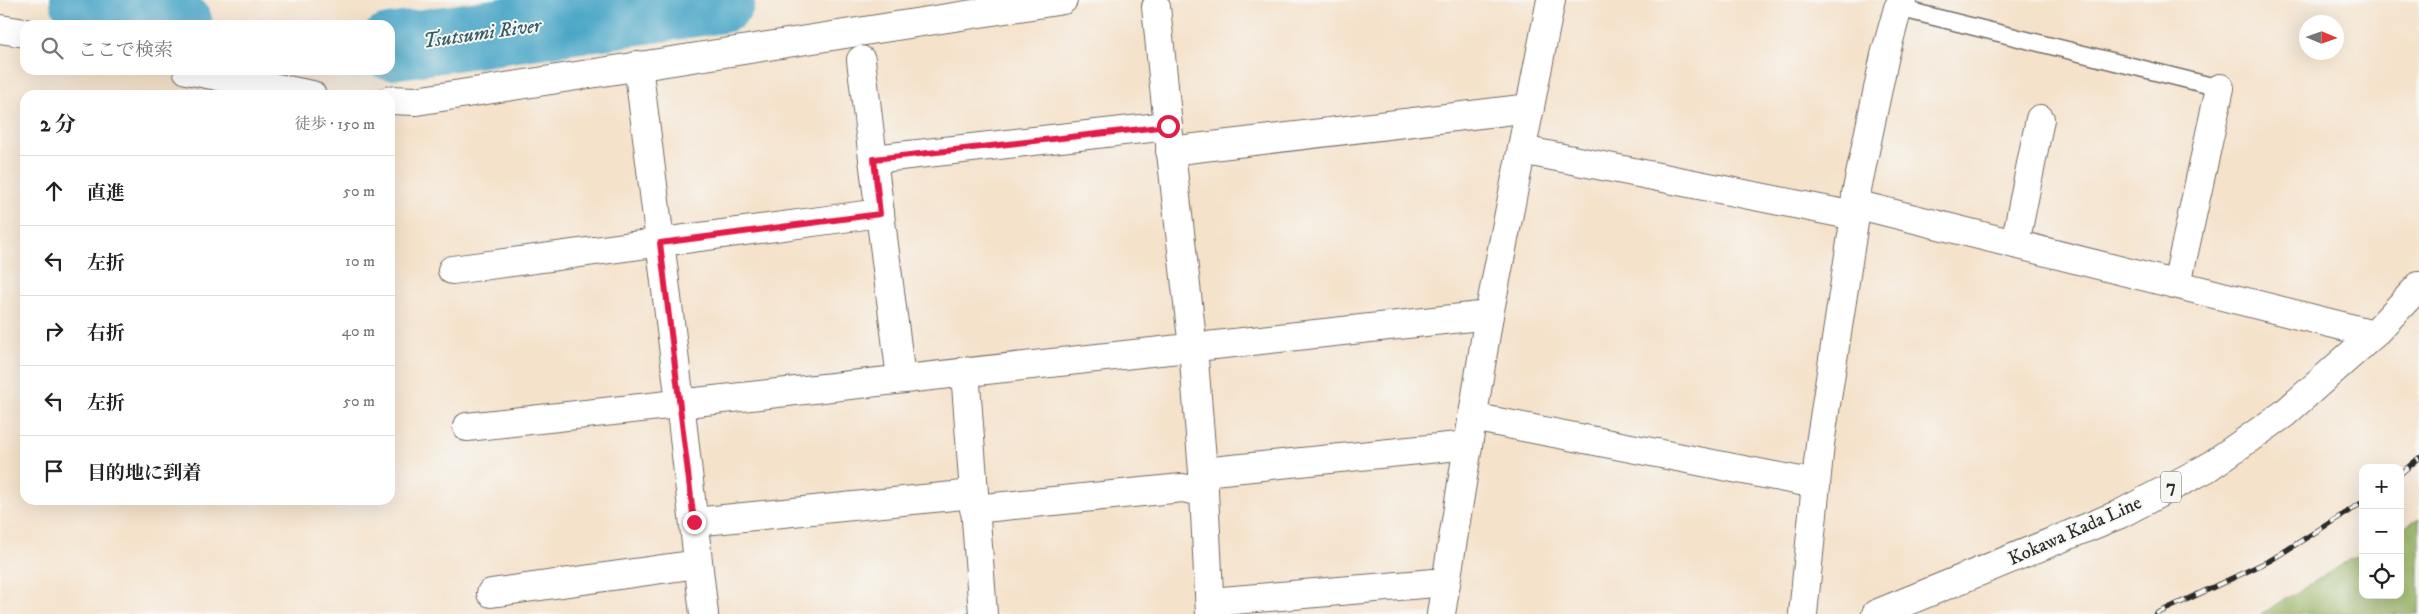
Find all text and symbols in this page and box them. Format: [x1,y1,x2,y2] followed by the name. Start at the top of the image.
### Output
[422,13,544,55] water label: Tsutsumi River
[2299,15,2344,60] north arrow
[20,20,395,75] search box
[38,34,66,62] icon: search
[78,39,173,62] text: ここで検索
[40,112,76,138] text: 2 分
[294,114,375,134] text: 徒歩 · 150 m
[1157,115,1180,138] route start
[40,177,68,205] icon: ahead
[343,181,375,201] text: 50 m
[87,182,125,205] text: 直進
[40,247,68,275] icon: left
[345,251,375,271] text: 10 m
[87,252,125,275] text: 左折
[40,317,68,345] icon: right
[342,321,375,341] text: 40 m
[87,322,125,345] text: 右折
[40,387,68,415] icon: left
[343,391,375,411] text: 50 m
[87,392,125,415] text: 左折
[40,457,68,485] icon: arrive
[87,462,201,485] text: 目的地に到着
[2359,464,2404,599] map controls
[2359,464,2404,509] button: +
[2161,472,2181,502] road number: 7
[2005,491,2145,571] street label: Kokawa Kada Line
[2359,509,2404,554] button: −
[683,511,706,534] route end
[2359,554,2404,599] button: locate

